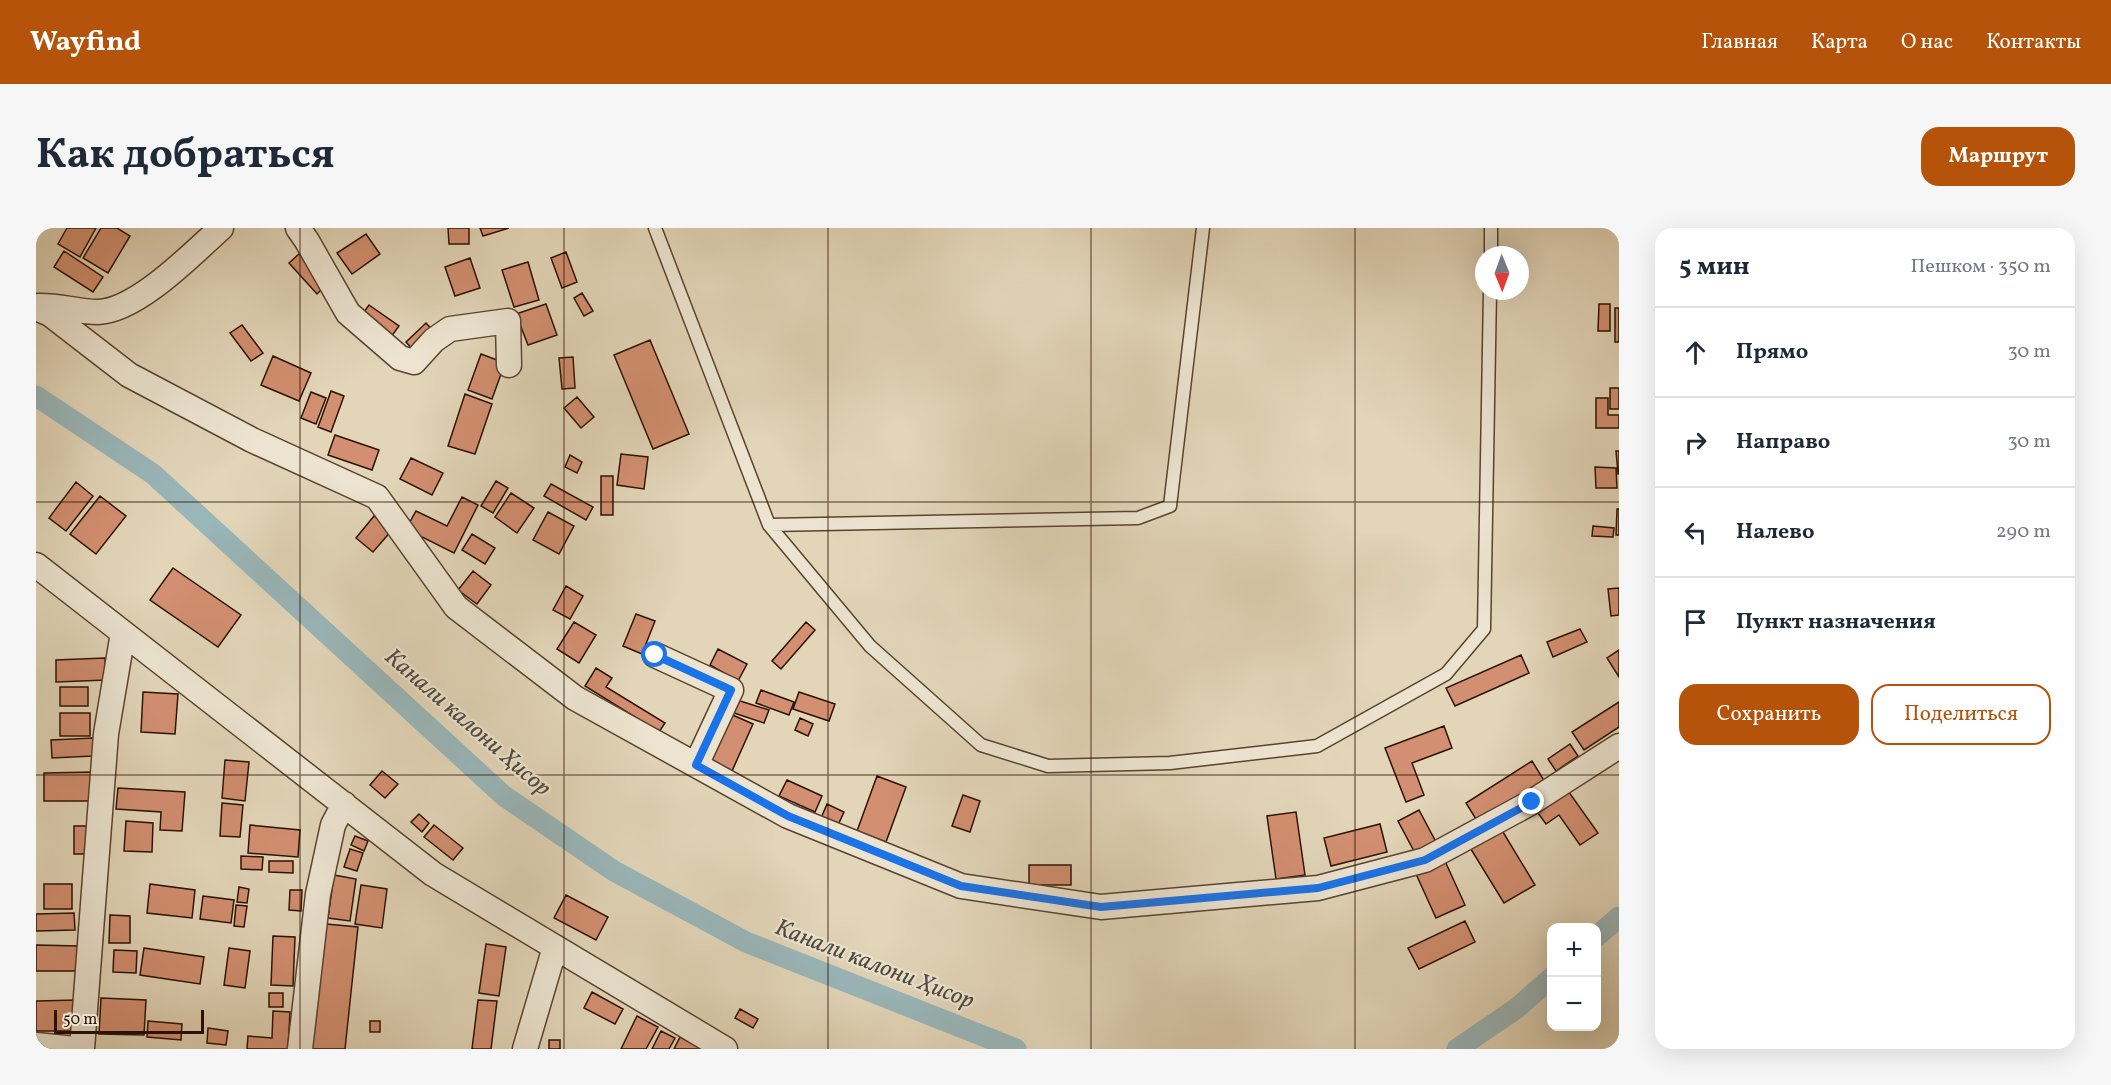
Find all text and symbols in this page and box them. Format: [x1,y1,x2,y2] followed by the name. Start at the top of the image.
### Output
[30,23,141,62] text: Wayfind
[1701,28,1778,57] text: Главная
[1811,28,1868,57] text: Карта
[1901,28,1953,57] text: О нас
[1986,28,2081,57] text: Контакты
[36,127,335,186] text: Как добраться
[1921,127,2075,186] button: Маршрут
[1475,246,1529,300] north arrow
[1679,249,1750,285] text: 5 мин
[1911,253,2051,281] text: Пешком · 350 m
[1679,336,1712,369] icon: ahead
[1736,337,1808,368] text: Прямо
[2007,338,2051,366] text: 30 m
[1679,426,1712,459] icon: right
[1736,427,1830,458] text: Направо
[2007,428,2051,456] text: 30 m
[1679,516,1712,549] icon: left
[1736,517,1815,548] text: Налево
[1996,518,2051,546] text: 290 m
[1679,606,1712,639] icon: arrive
[1736,607,1936,638] text: Пункт назначения
[376,641,558,805] water label: Канали калони Ҳисор
[641,641,667,667] route start
[1679,684,1859,745] button: Сохранить
[1871,684,2051,745] button: Поделиться
[1518,788,1544,814] route end
[770,911,978,1019] water label: Канали калони Ҳисор
[1547,923,1601,1031] map controls
[1547,923,1601,977] button: +
[1547,977,1601,1031] button: −
[54,1007,204,1034] scale bar
[63,1009,97,1031] text: 50 m

